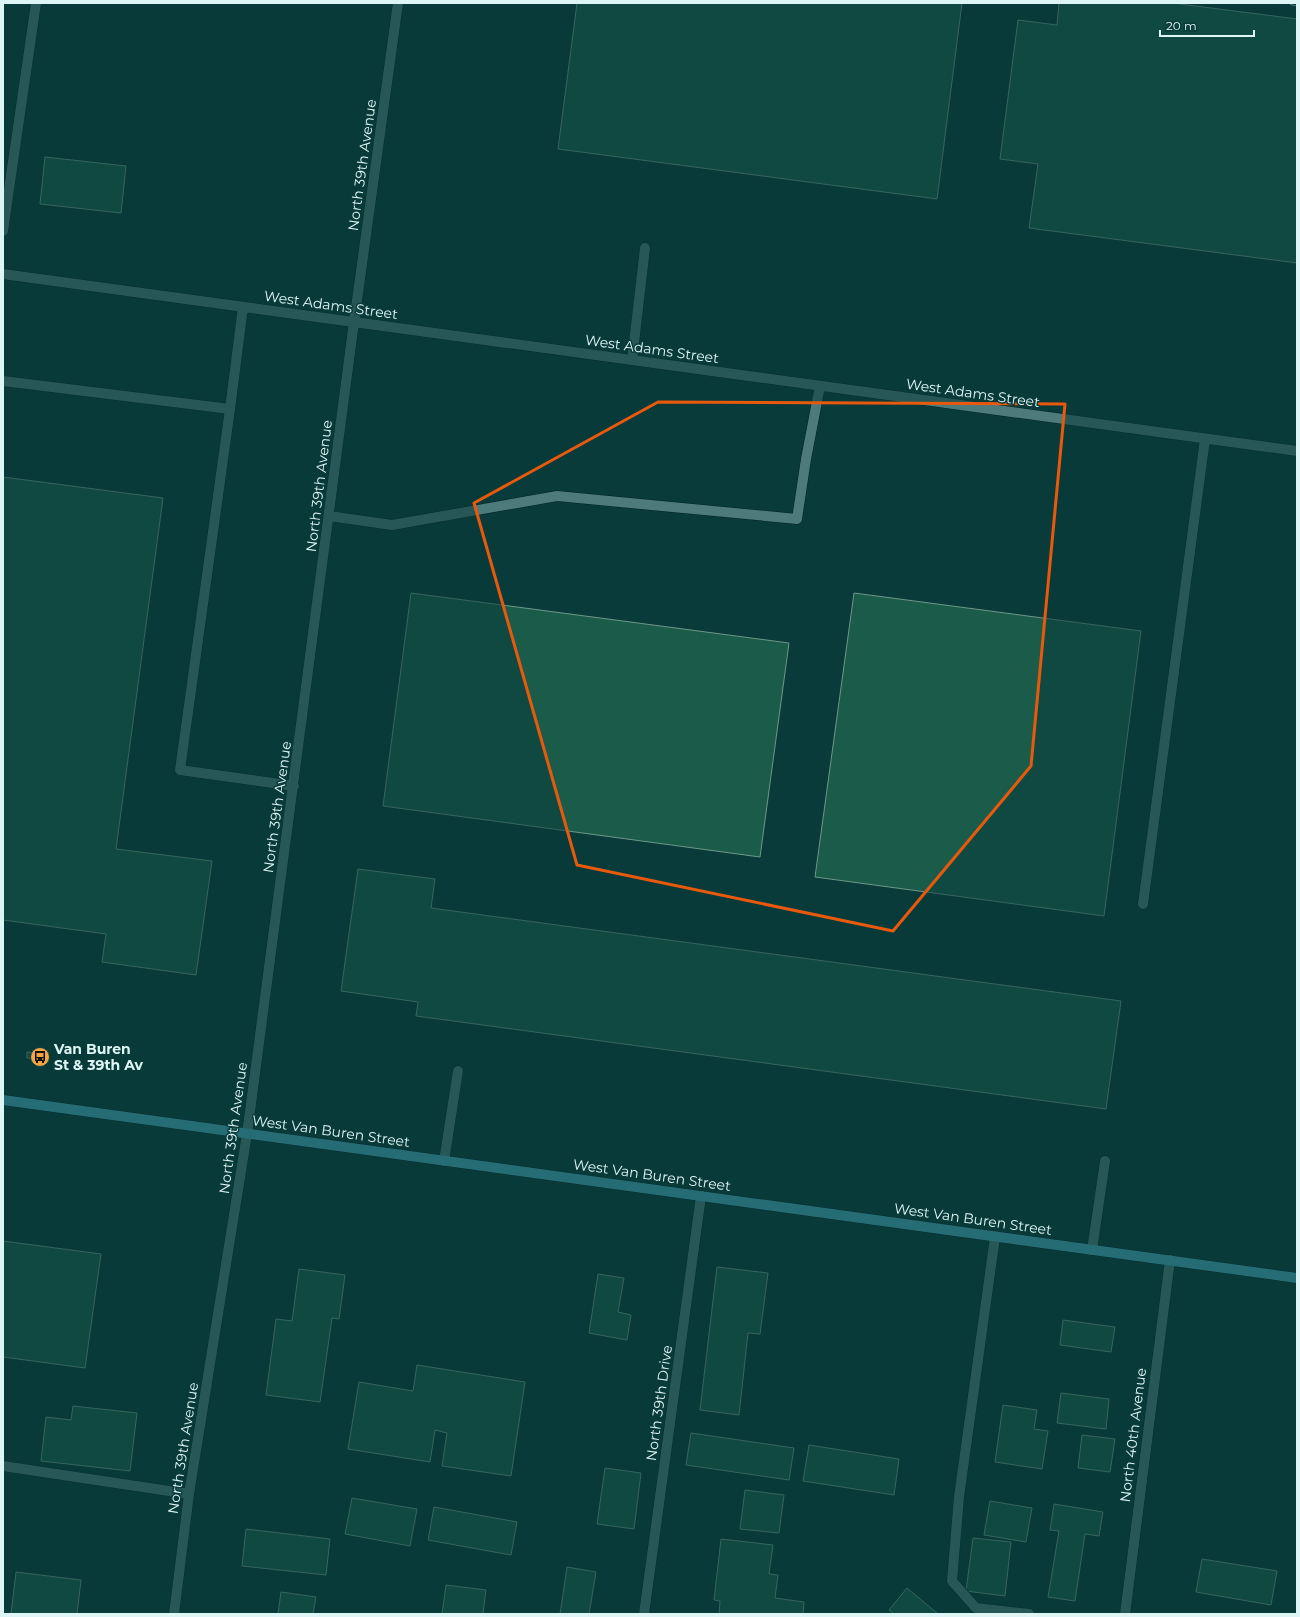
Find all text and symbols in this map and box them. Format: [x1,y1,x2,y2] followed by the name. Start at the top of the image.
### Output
[1160,12,1254,38] scale bar
[1166,18,1197,33] text: 20 m
[344,98,380,232] street label: North 39th Avenue
[263,287,399,323] street label: West Adams Street
[584,331,720,367] street label: West Adams Street
[905,375,1041,411] street label: West Adams Street
[302,419,336,553] street label: North 39th Avenue
[259,740,295,874] street label: North 39th Avenue
[53,1040,144,1074] place label: Van Buren St & 39th Av
[29,1046,51,1068] bus stop icon: Van Buren St & 39th Av
[215,1061,251,1195] street label: North 39th Avenue
[251,1111,411,1151] street label: West Van Buren Street
[572,1155,732,1195] street label: West Van Buren Street
[893,1199,1053,1239] street label: West Van Buren Street
[642,1344,676,1462] street label: North 39th Drive
[1116,1367,1150,1503] street label: North 40th Avenue
[164,1381,202,1515] street label: North 39th Avenue

